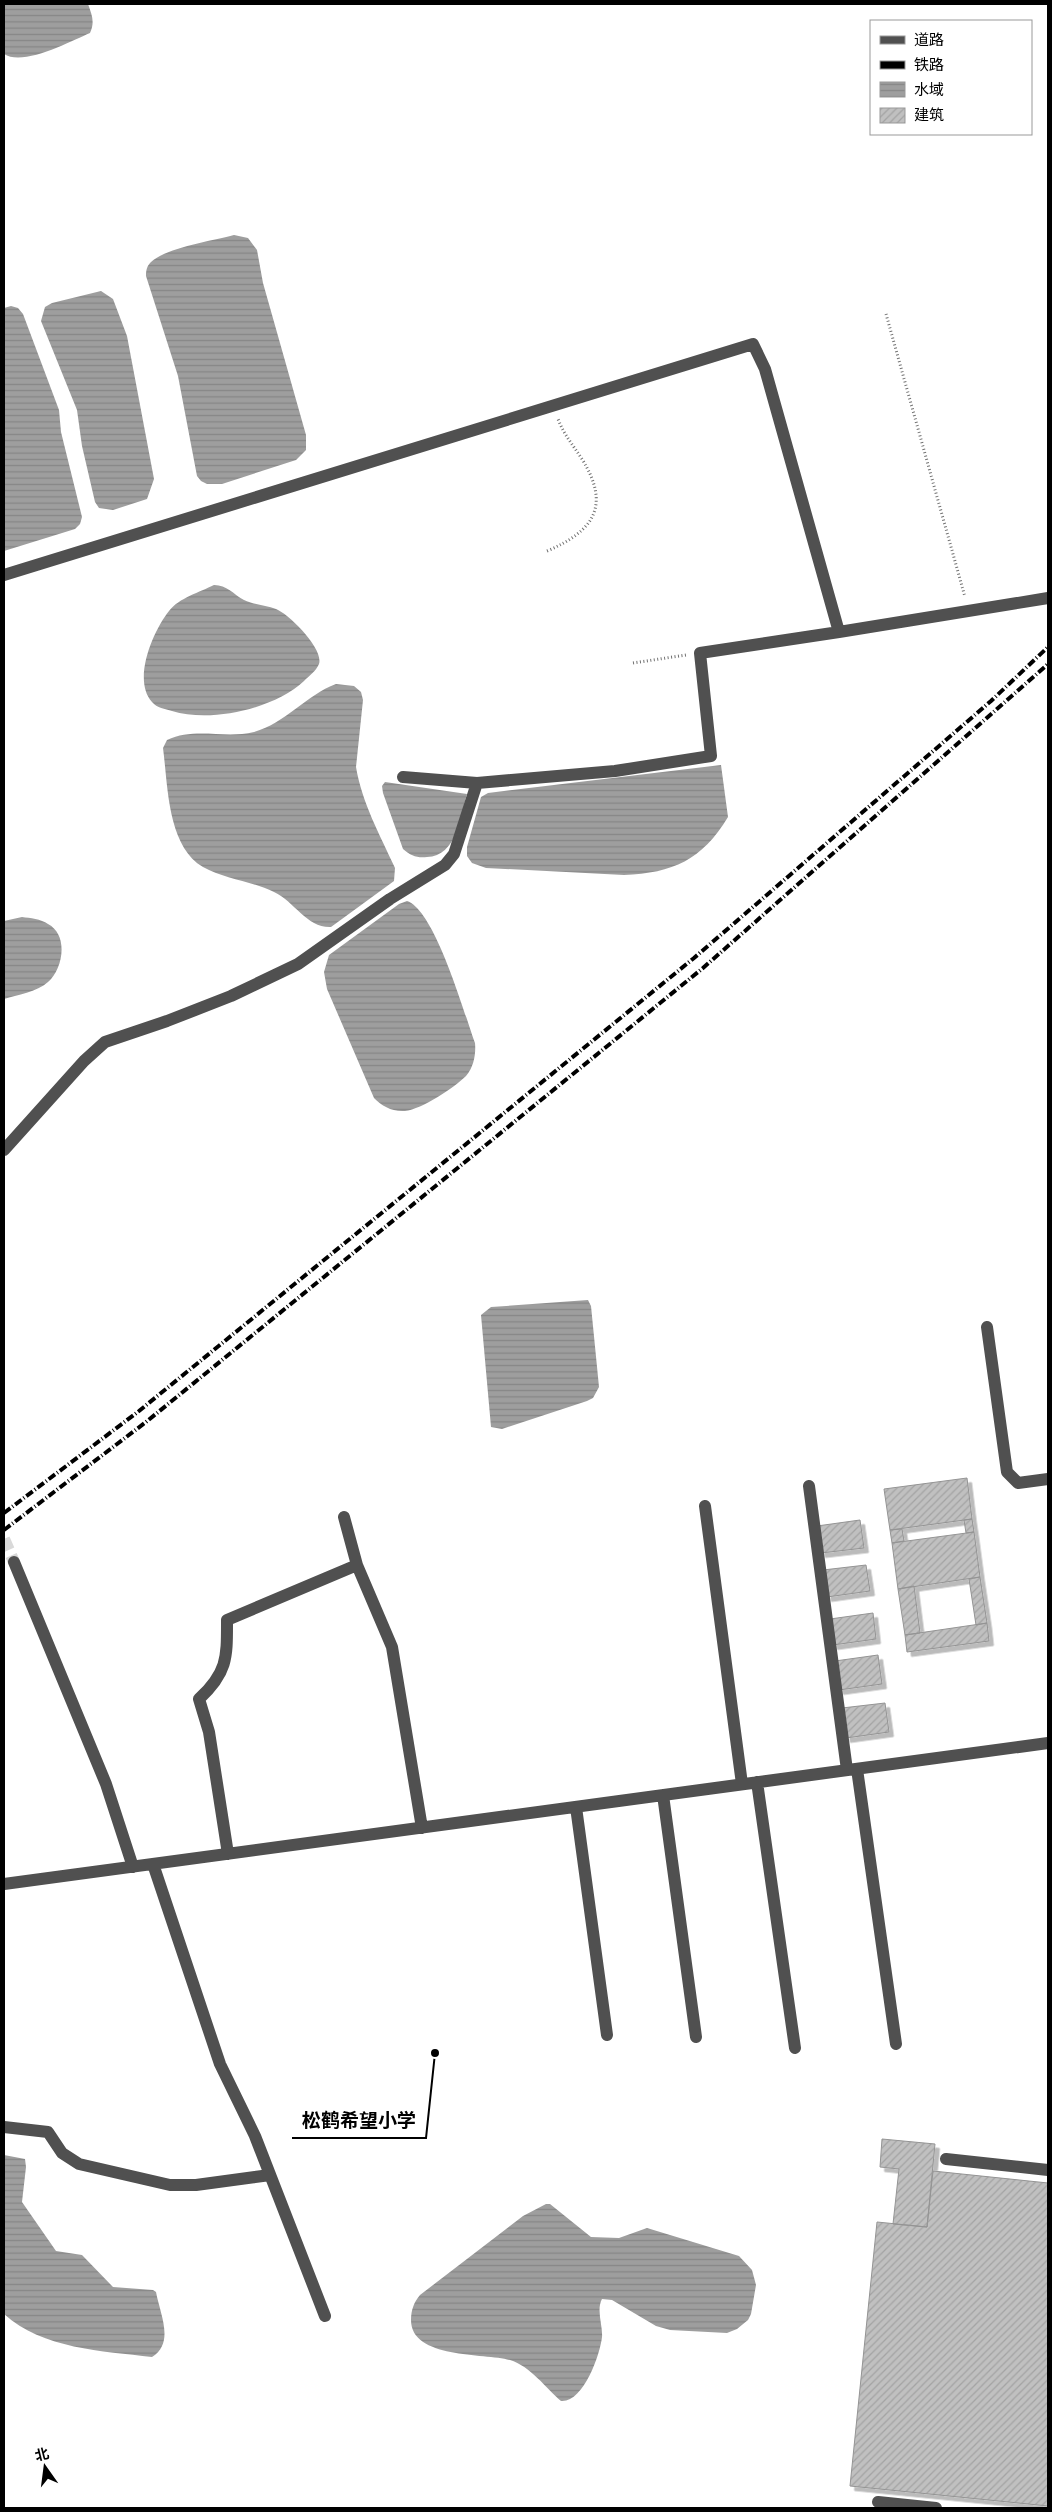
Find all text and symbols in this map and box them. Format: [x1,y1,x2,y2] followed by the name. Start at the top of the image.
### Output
[870,20,1032,135] legend
[914,30,944,49] text: 道路
[914,55,944,74] text: 铁路
[914,80,944,99] text: 水域
[914,105,944,124] text: 建筑
[292,2104,426,2138] callout: 松鹤希望小学
[302,2109,416,2132] text: 松鹤希望小学
[20,2442,70,2492] north arrow
[33,2444,51,2464] text: 北

